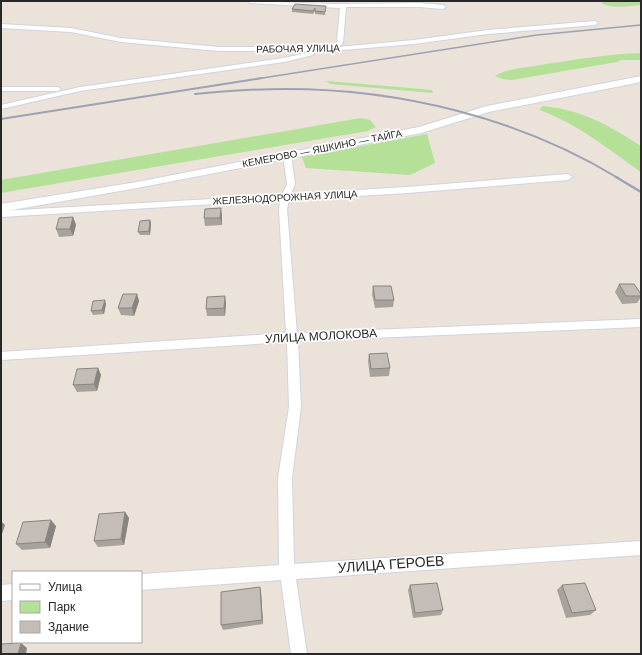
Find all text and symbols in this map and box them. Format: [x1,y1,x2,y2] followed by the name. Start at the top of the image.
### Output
[256,42,340,55] street label: РАБОЧАЯ УЛИЦА
[241,127,403,169] street label: КЕМЕРОВО — ЯШКИНО — ТАЙГА
[212,188,358,207] street label: ЖЕЛЕЗНОДОРОЖНАЯ УЛИЦА
[265,326,377,346] street label: УЛИЦА МОЛОКОВА
[337,552,445,576] street label: УЛИЦА ГЕРОЕВ
[12,571,142,643] legend
[48,580,82,594] text: Улица
[48,600,76,614] text: Парк
[48,620,89,634] text: Здание

